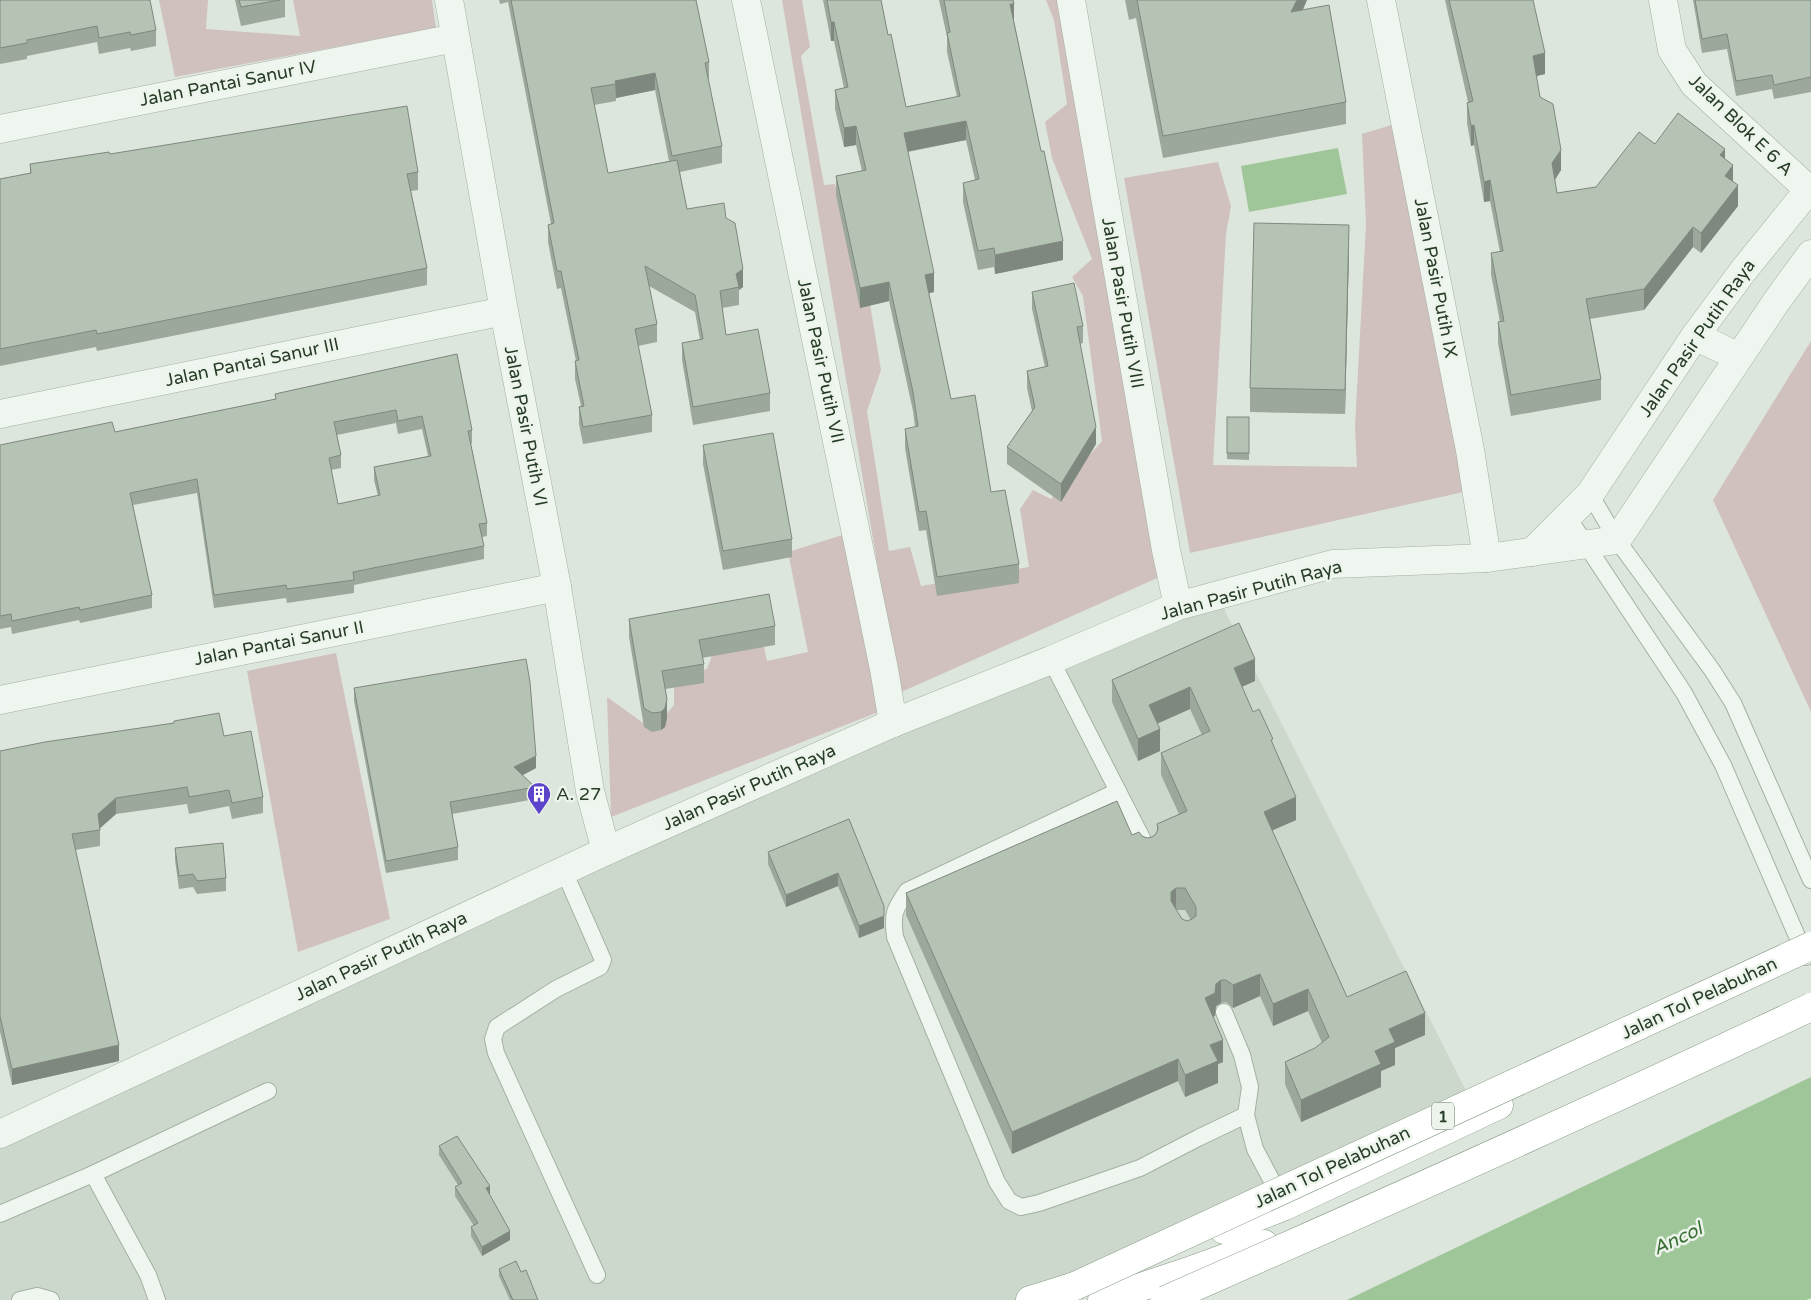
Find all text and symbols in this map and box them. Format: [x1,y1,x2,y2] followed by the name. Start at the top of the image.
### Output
[138,55,319,111] street label: Jalan Pantai Sanur IV
[1684,70,1798,180] street label: Jalan Blok E 6 A
[1410,196,1462,360] street label: Jalan Pasir Putih IX
[1097,216,1149,390] street label: Jalan Pasir Putih VIII
[1634,255,1760,421] street label: Jalan Pasir Putih Raya
[793,277,849,445] street label: Jalan Pasir Putih VII
[163,333,341,391] street label: Jalan Pantai Sanur III
[500,344,552,508] street label: Jalan Pasir Putih VI
[1158,555,1344,625] street label: Jalan Pasir Putih Raya
[192,616,366,670] street label: Jalan Pantai Sanur II
[659,739,839,835] street label: Jalan Pasir Putih Raya
[526,781,552,815] building icon: A. 27
[556,783,601,805] place label: A. 27
[291,906,471,1006] street label: Jalan Pasir Putih Raya
[1617,952,1781,1044] street label: Jalan Tol Pelabuhan
[1432,1102,1454,1130] road number: 1
[1250,1121,1414,1213] street label: Jalan Tol Pelabuhan
[1649,1217,1708,1260] water label: Ancol

